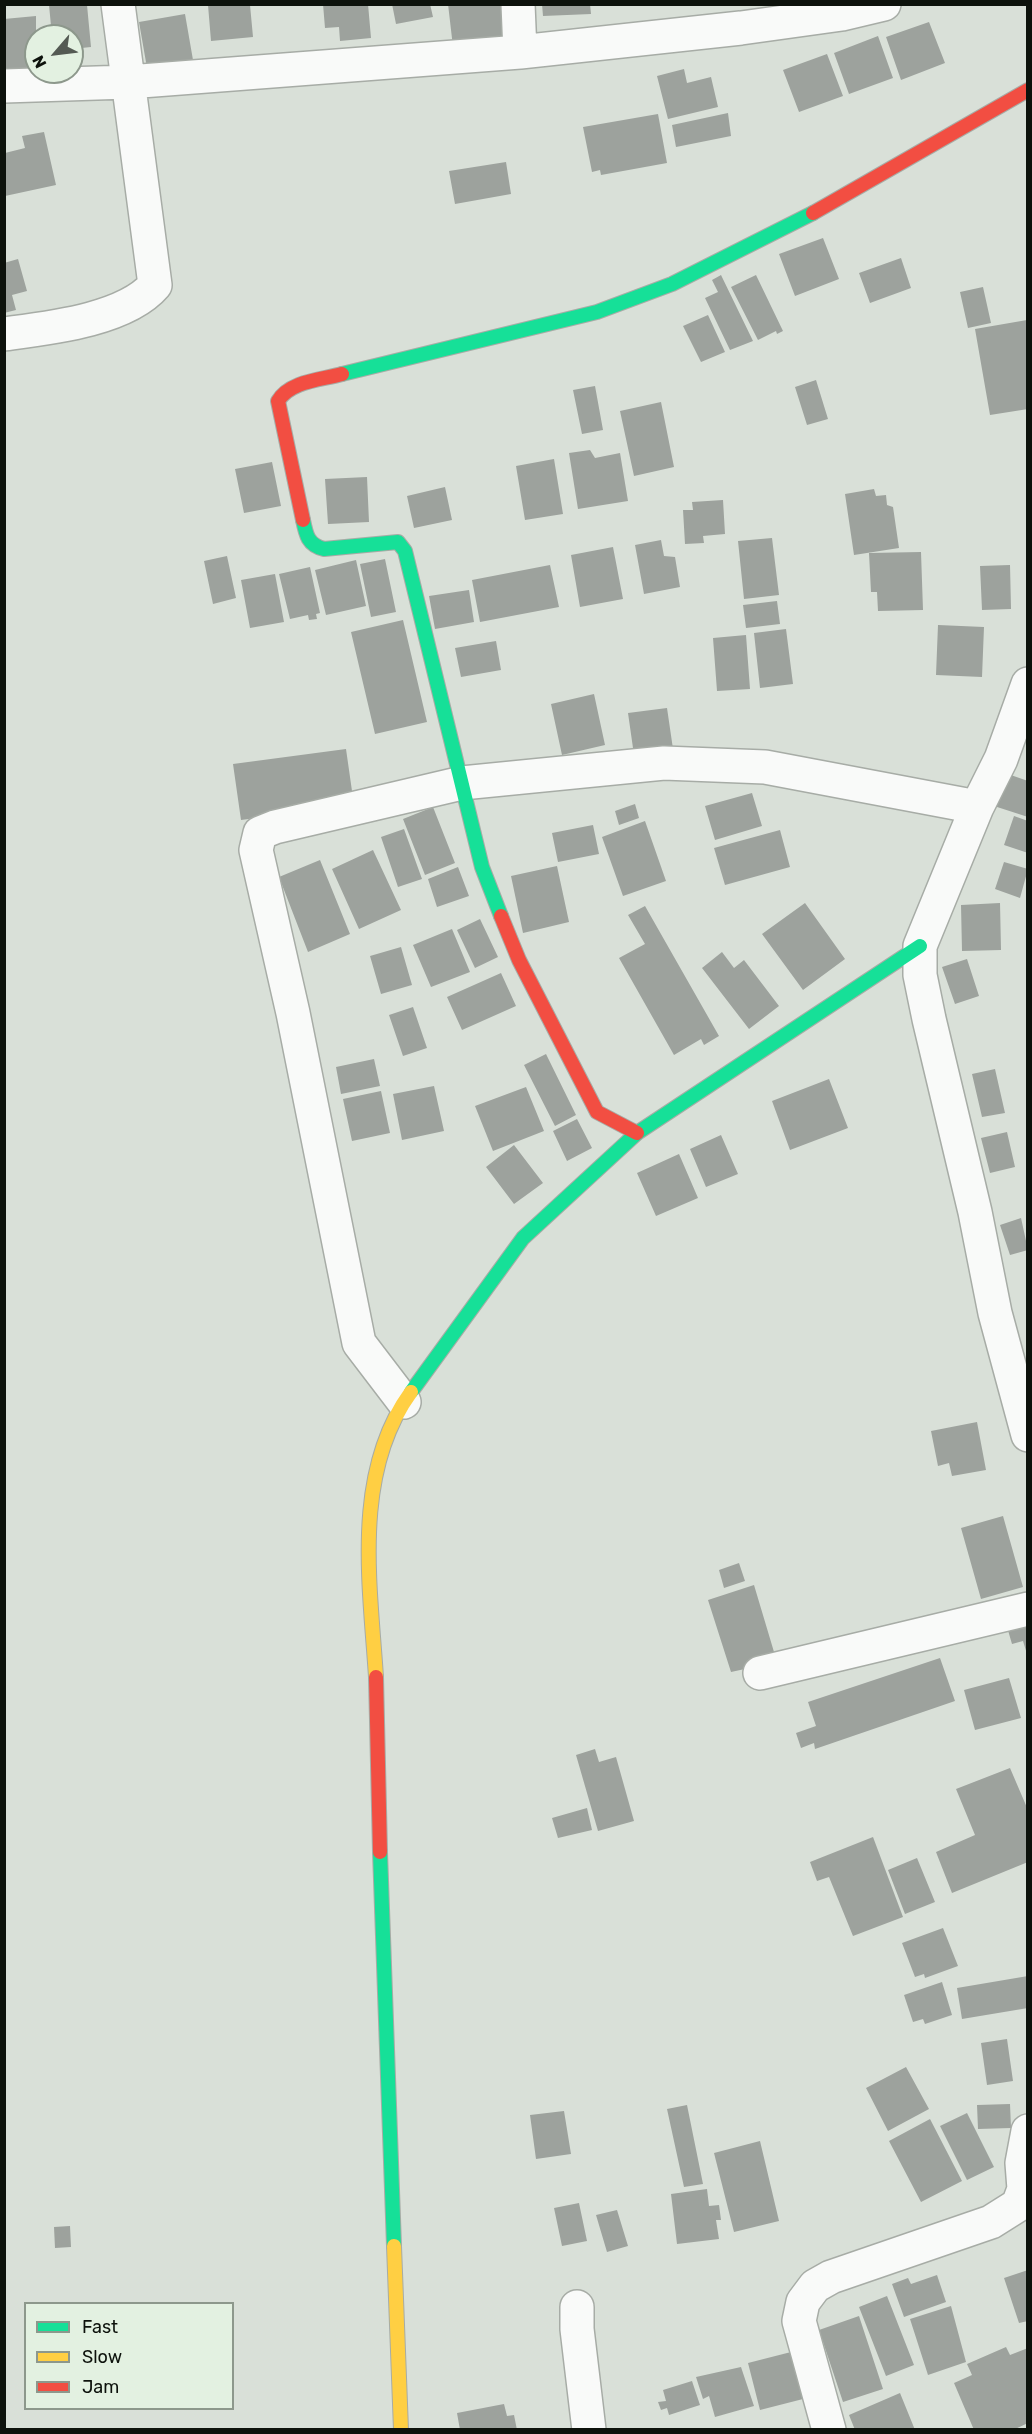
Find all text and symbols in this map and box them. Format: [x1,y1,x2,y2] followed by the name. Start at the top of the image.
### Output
[24,24,84,84] north arrow
[28,52,51,71] text: N
[24,2302,234,2410] legend
[82,2316,118,2338] text: Fast
[82,2346,122,2368] text: Slow
[82,2376,119,2398] text: Jam

